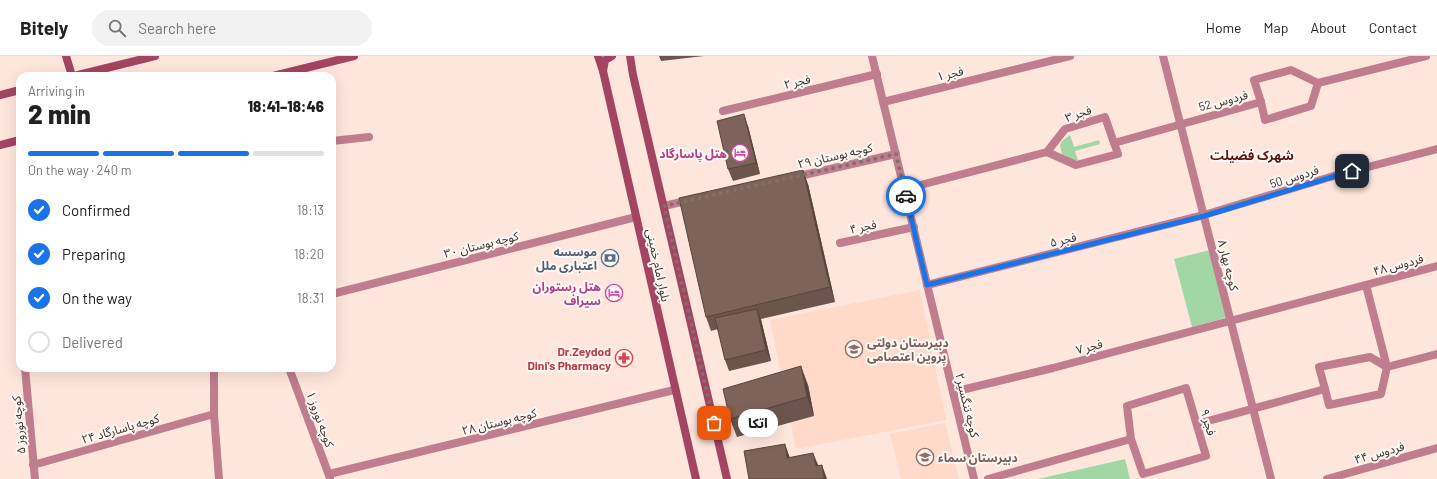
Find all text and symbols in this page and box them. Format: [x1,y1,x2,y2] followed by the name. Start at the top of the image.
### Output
[92,10,372,46] search box
[20,16,68,39] text: Bitely
[106,17,128,39] icon: search
[138,19,216,37] text: Search here
[1206,19,1242,36] text: Home
[1264,19,1288,36] text: Map
[1310,19,1347,36] text: About
[1369,19,1417,36] text: Contact
[935,63,965,84] street label: فجر ۱
[782,71,812,92] street label: فجر ۲
[28,83,85,99] text: Arriving in
[1197,87,1249,114] street label: فردوس 52
[248,97,324,115] text: 18:41–18:46
[28,98,91,129] text: 2 min
[1063,102,1093,125] street label: فجر ۳
[796,139,875,172] street label: کوچه بوستان ۲۹
[730,143,750,163] hotel icon: هتل پاسارگاد
[659,146,727,163] place label: هتل پاسارگاد
[1210,147,1294,163] district label: شهرک فضیلت
[1335,154,1369,188] pin
[1341,160,1363,182] icon: home
[28,162,131,178] text: On the way · 240 m
[1268,162,1321,191] street label: فردوس 50
[886,176,926,216] courier
[895,185,917,207] icon: car
[28,199,50,221] icon: check
[62,201,130,219] text: Confirmed
[297,202,324,218] text: 18:13
[848,216,878,237] street label: فجر ۴
[641,227,674,303] street label: بلوار امام خمینی
[442,228,521,262] street label: کوچه بوستان ۳۰
[1048,229,1078,250] street label: فجر ۵
[1214,238,1242,294] street label: کوچه بهار ۸
[28,243,50,265] icon: check
[536,244,597,273] place label: موسسه اعتباری ملل
[62,245,126,263] text: Preparing
[294,246,324,262] text: 18:20
[600,248,620,268] bank icon: موسسه اعتباری ملل
[1371,251,1425,278] street label: فردوس ۴۸
[533,279,601,308] place label: هتل رستوران سیراف
[604,283,624,303] hotel icon: هتل رستوران سیراف
[28,287,50,309] icon: check
[62,289,132,307] text: On the way
[297,290,324,306] text: 18:31
[62,333,123,351] text: Delivered
[867,335,949,366] place label: دبیرستان دولتی پروین اعتصامی
[1074,336,1104,357] street label: فجر ۷
[844,339,864,359] school or university icon: دبیرستان دولتی پروین اعتصامی
[527,344,611,372] place label: Dr.Zeydod Dini's Pharmacy
[614,348,634,368] pharmacy icon: Dr.Zeydod Dini's Pharmacy
[951,371,983,440] street label: کوچه تنگسیر۲
[303,389,338,450] street label: کوچه نوروز ۱
[8,394,30,455] street label: کوچه نوروز ۵
[460,405,539,439] street label: کوچه بوستان ۲۸
[697,406,731,440] pin
[1197,407,1220,437] street label: فجر ۹
[738,409,778,437] callout: اتکا
[80,410,162,448] street label: کوچه پاسارگاد ۲۴
[703,412,725,434] icon: bag
[748,415,768,431] text: اتکا
[1352,438,1406,467] street label: فردوس ۴۴
[915,447,935,467] school or university icon: دبیرستان سماء
[938,450,1018,465] place label: دبیرستان سماء

